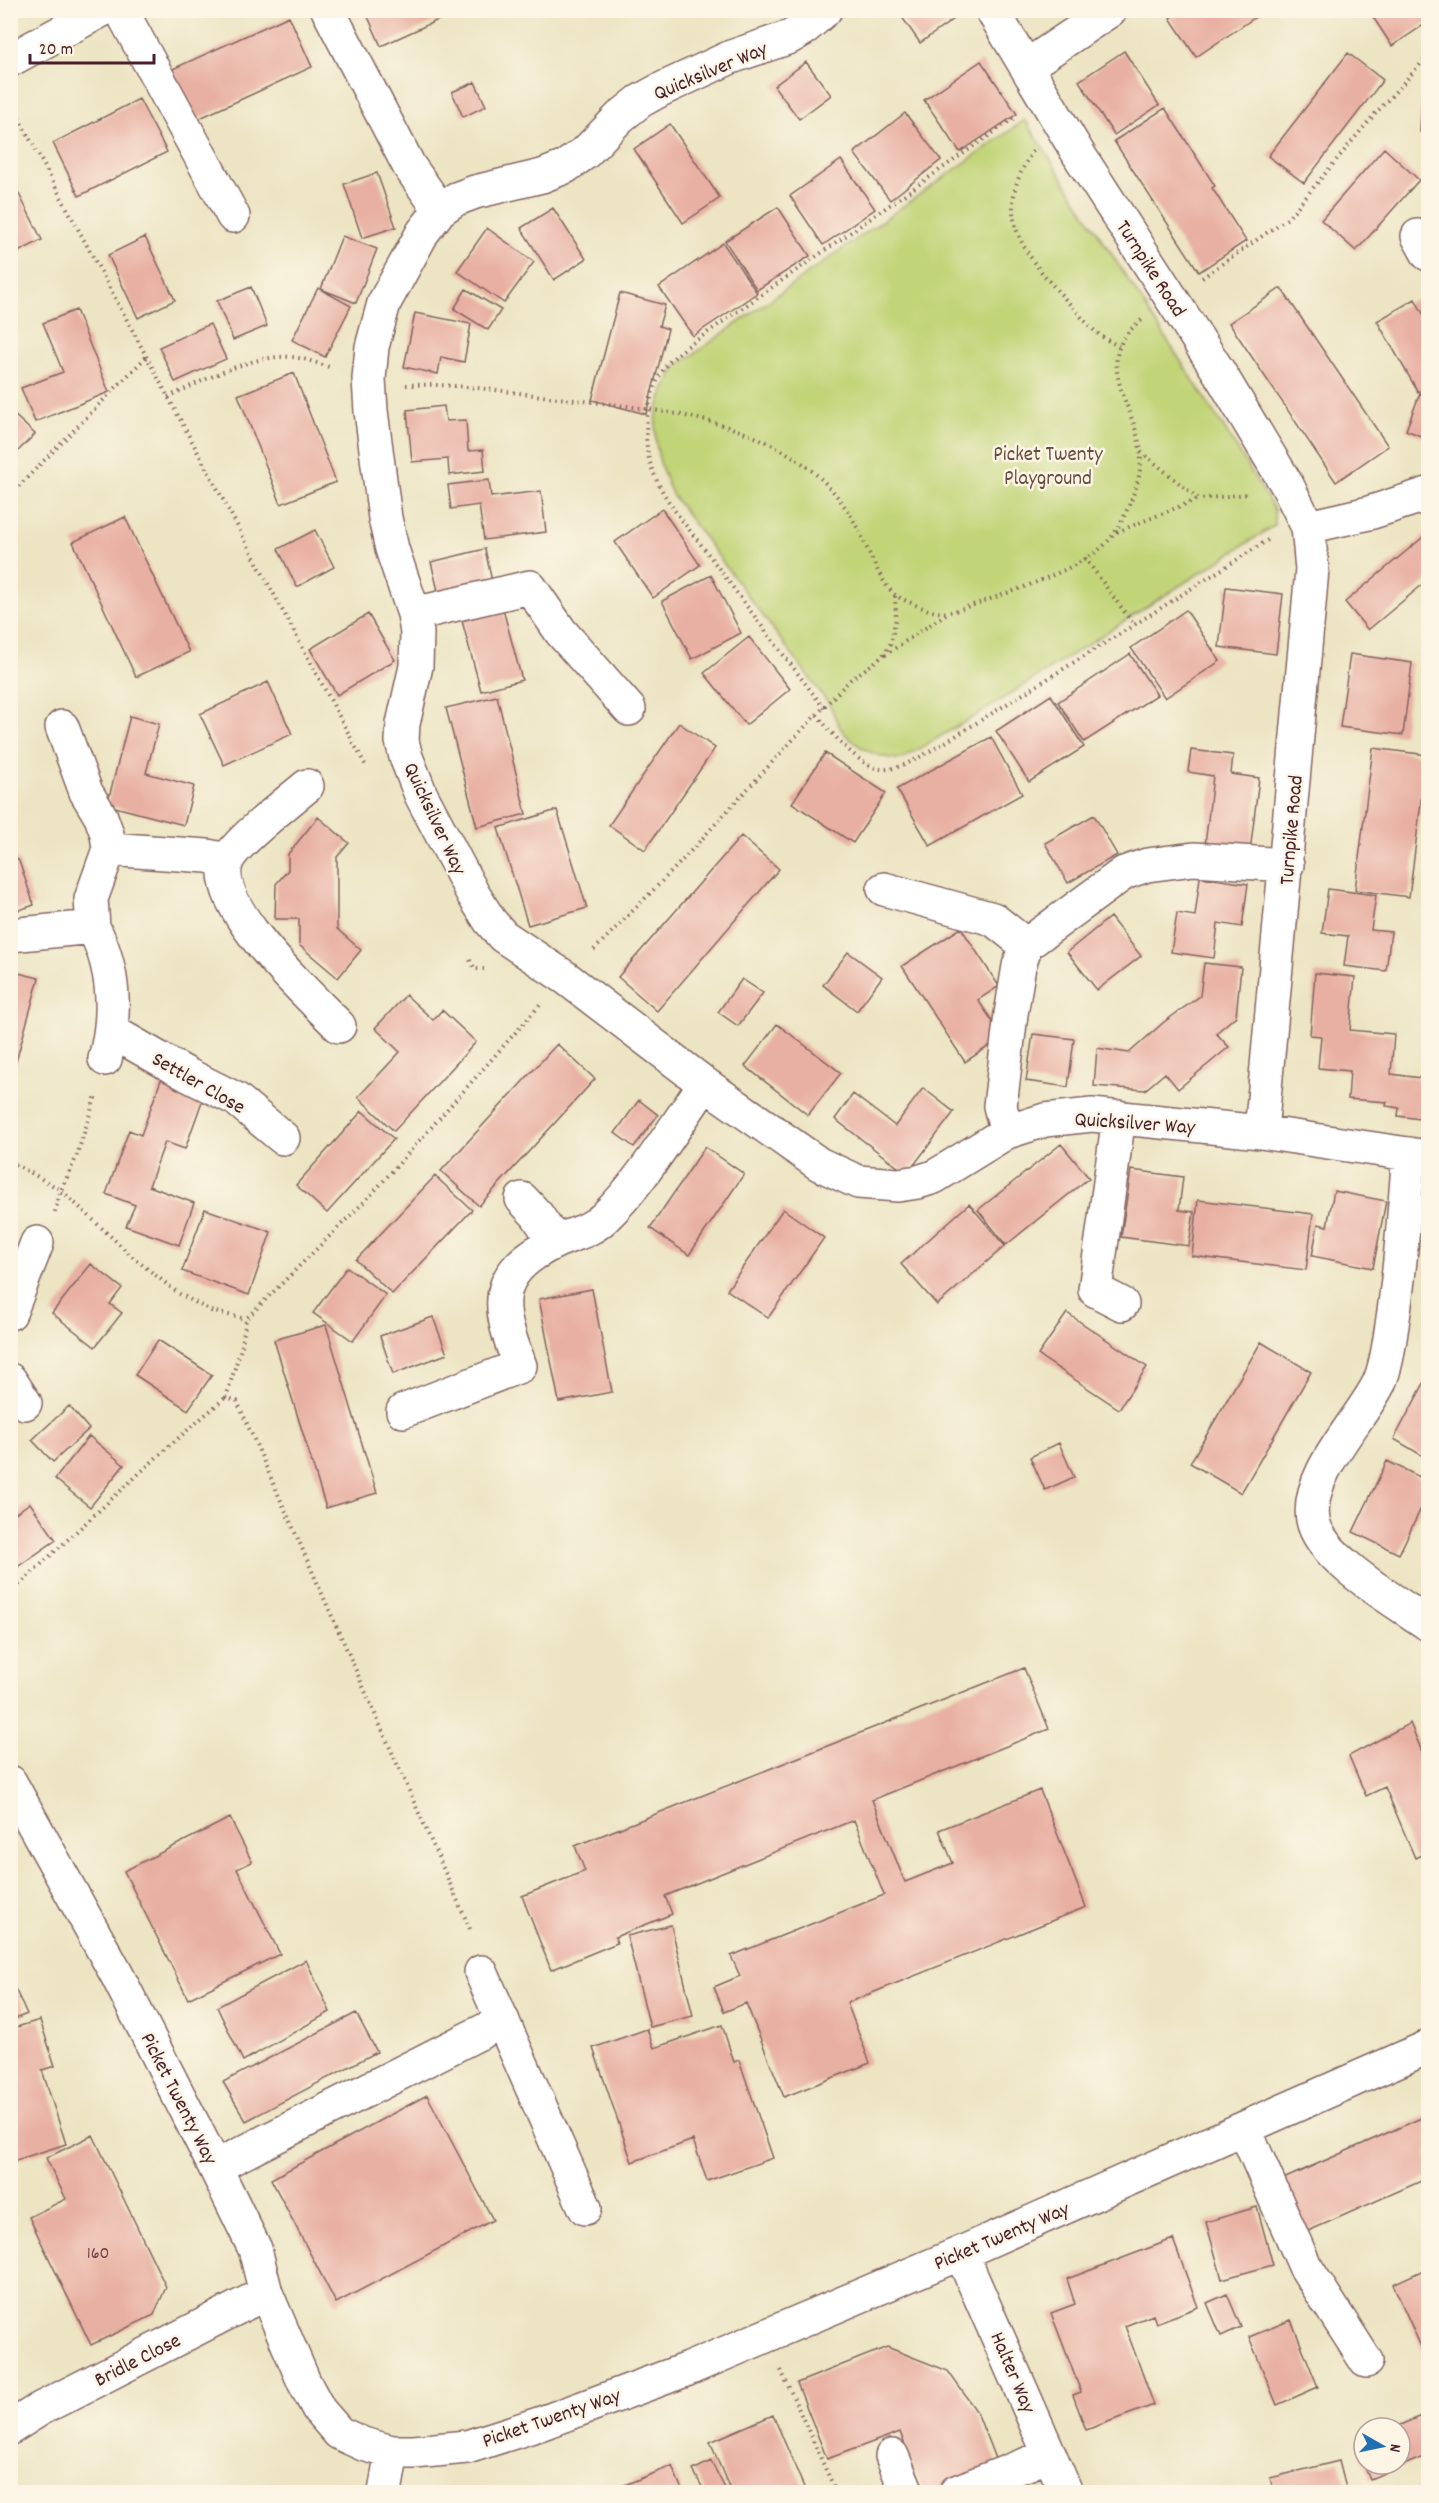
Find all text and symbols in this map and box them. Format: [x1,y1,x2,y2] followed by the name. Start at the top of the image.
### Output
[30,27,154,65] scale bar
[650,35,773,110] street label: Quicksilver Way
[39,38,73,63] text: 20 m
[1107,215,1192,324] street label: Turnpike Road
[993,441,1103,495] park label: Picket Twenty Playground
[394,758,473,881] street label: Quicksilver Way
[1273,774,1313,887] street label: Turnpike Road
[145,1046,250,1123] street label: Settler Close
[1073,1106,1197,1144] street label: Quicksilver Way
[131,2028,224,2171] street label: Picket Twenty Way
[930,2196,1075,2280] street label: Picket Twenty Way
[87,2242,109,2267] house number: 160
[90,2327,187,2396] street label: Bridle Close
[981,2328,1042,2419] street label: Halter Way
[479,2382,626,2458] street label: Picket Twenty Way
[1352,2416,1412,2476] north arrow
[1382,2442,1406,2454] text: N

